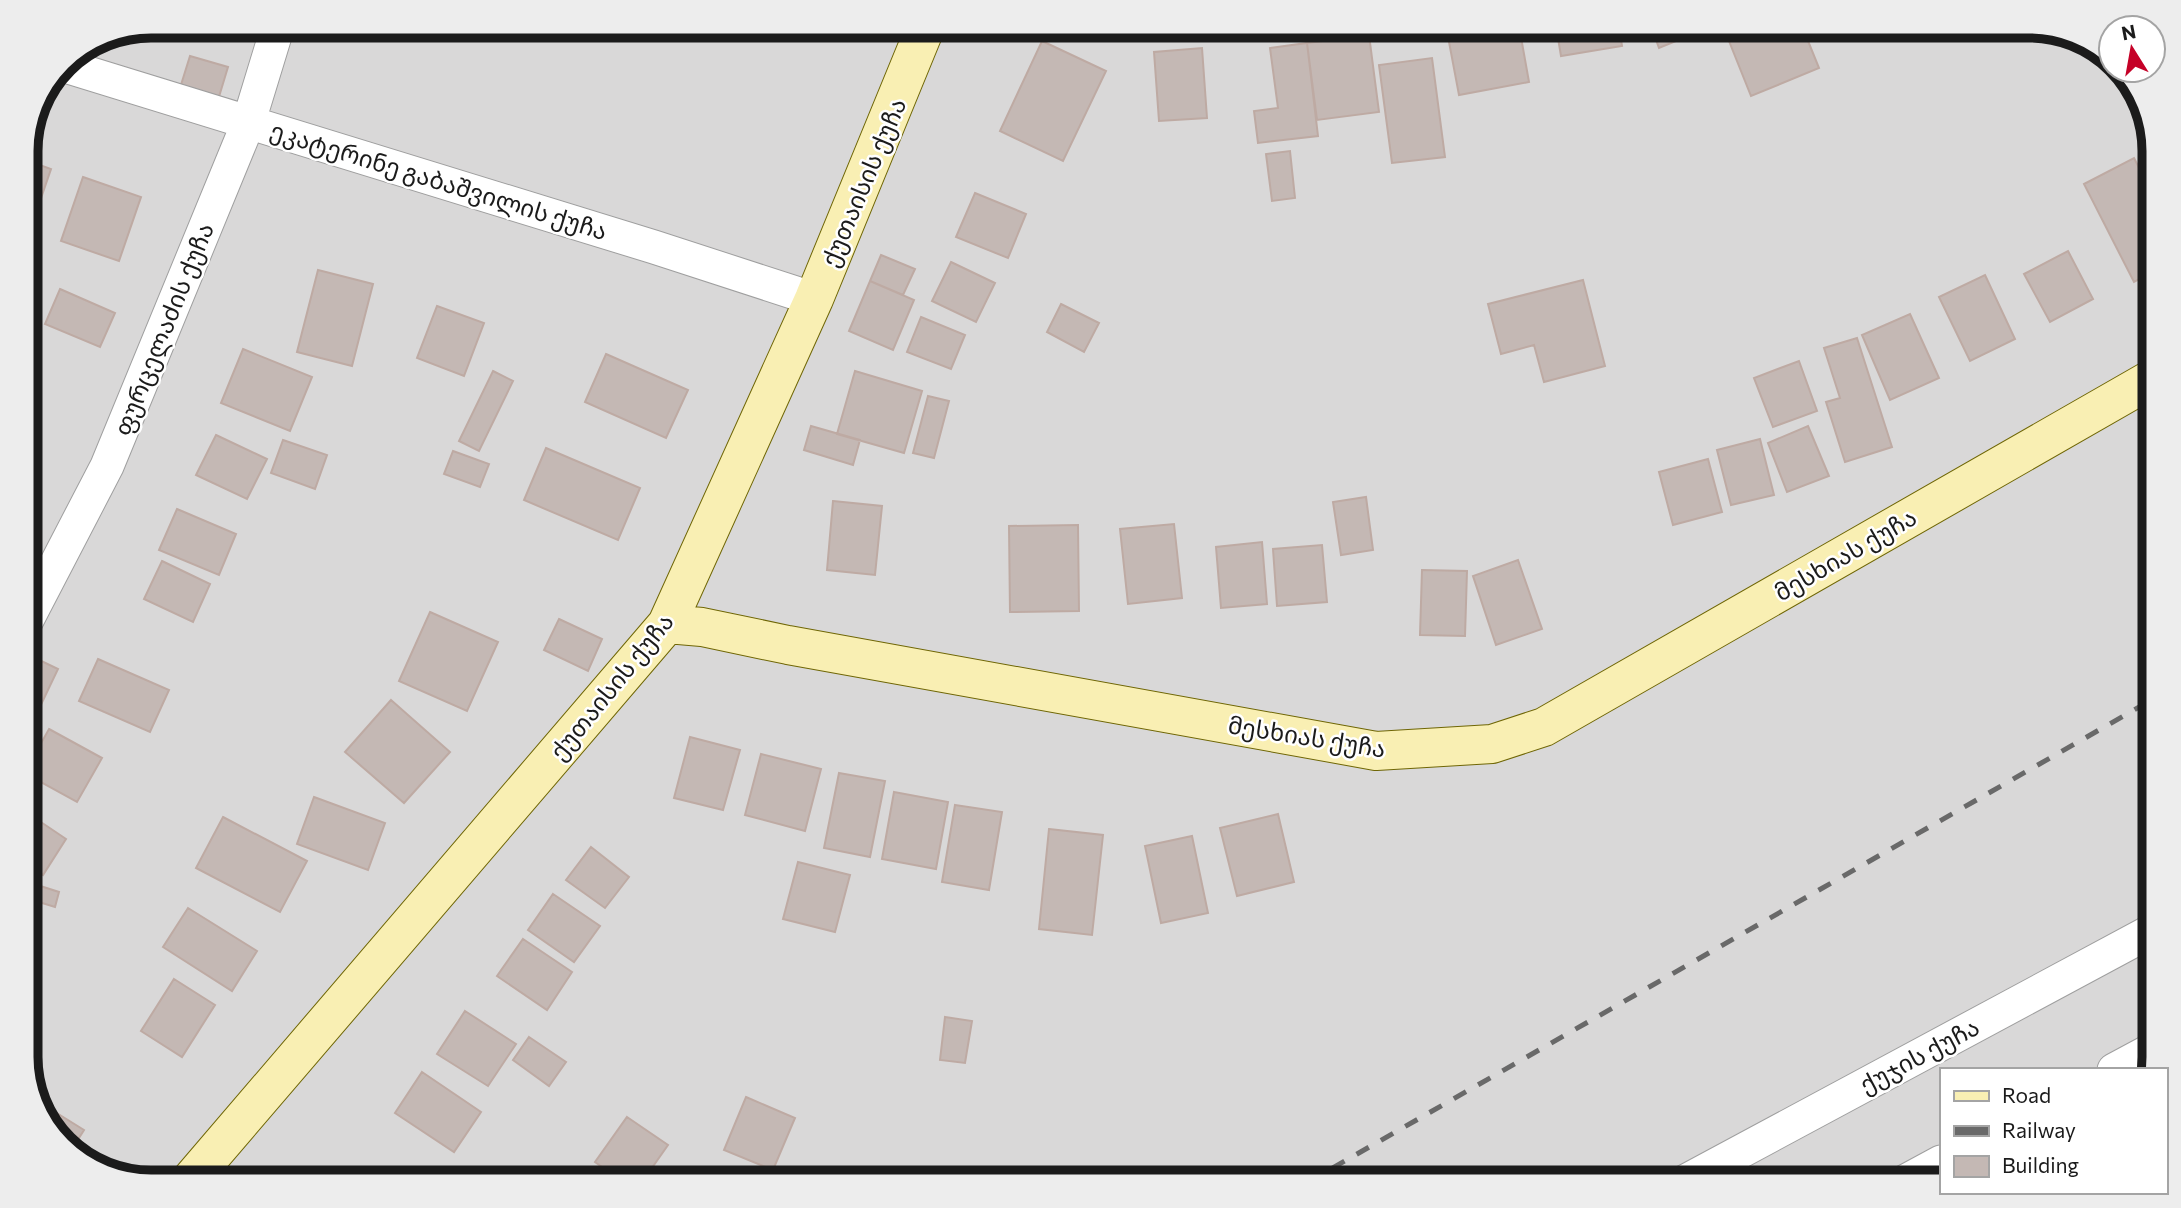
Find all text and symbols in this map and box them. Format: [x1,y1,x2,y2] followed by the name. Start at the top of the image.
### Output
[2097,14,2167,84] north arrow
[2119,19,2138,44] text: N
[814,93,912,271] street label: ქუთაისის ქუჩა
[267,115,611,246] street label: ეკატერინე გაბაშვილის ქუჩა
[107,218,220,440] street label: ფურცელაძის ქუჩა
[1769,502,1922,607] street label: მესხიას ქუჩა
[543,607,680,766] street label: ქუთაისის ქუჩა
[1226,709,1388,764] street label: მესხიას ქუჩა
[1854,1011,1984,1099] street label: ქუჯის ქუჩა
[1940,1068,2167,1194] legend
[2002,1082,2051,1107] text: Road
[2002,1117,2076,1142] text: Railway
[2002,1152,2079,1177] text: Building

